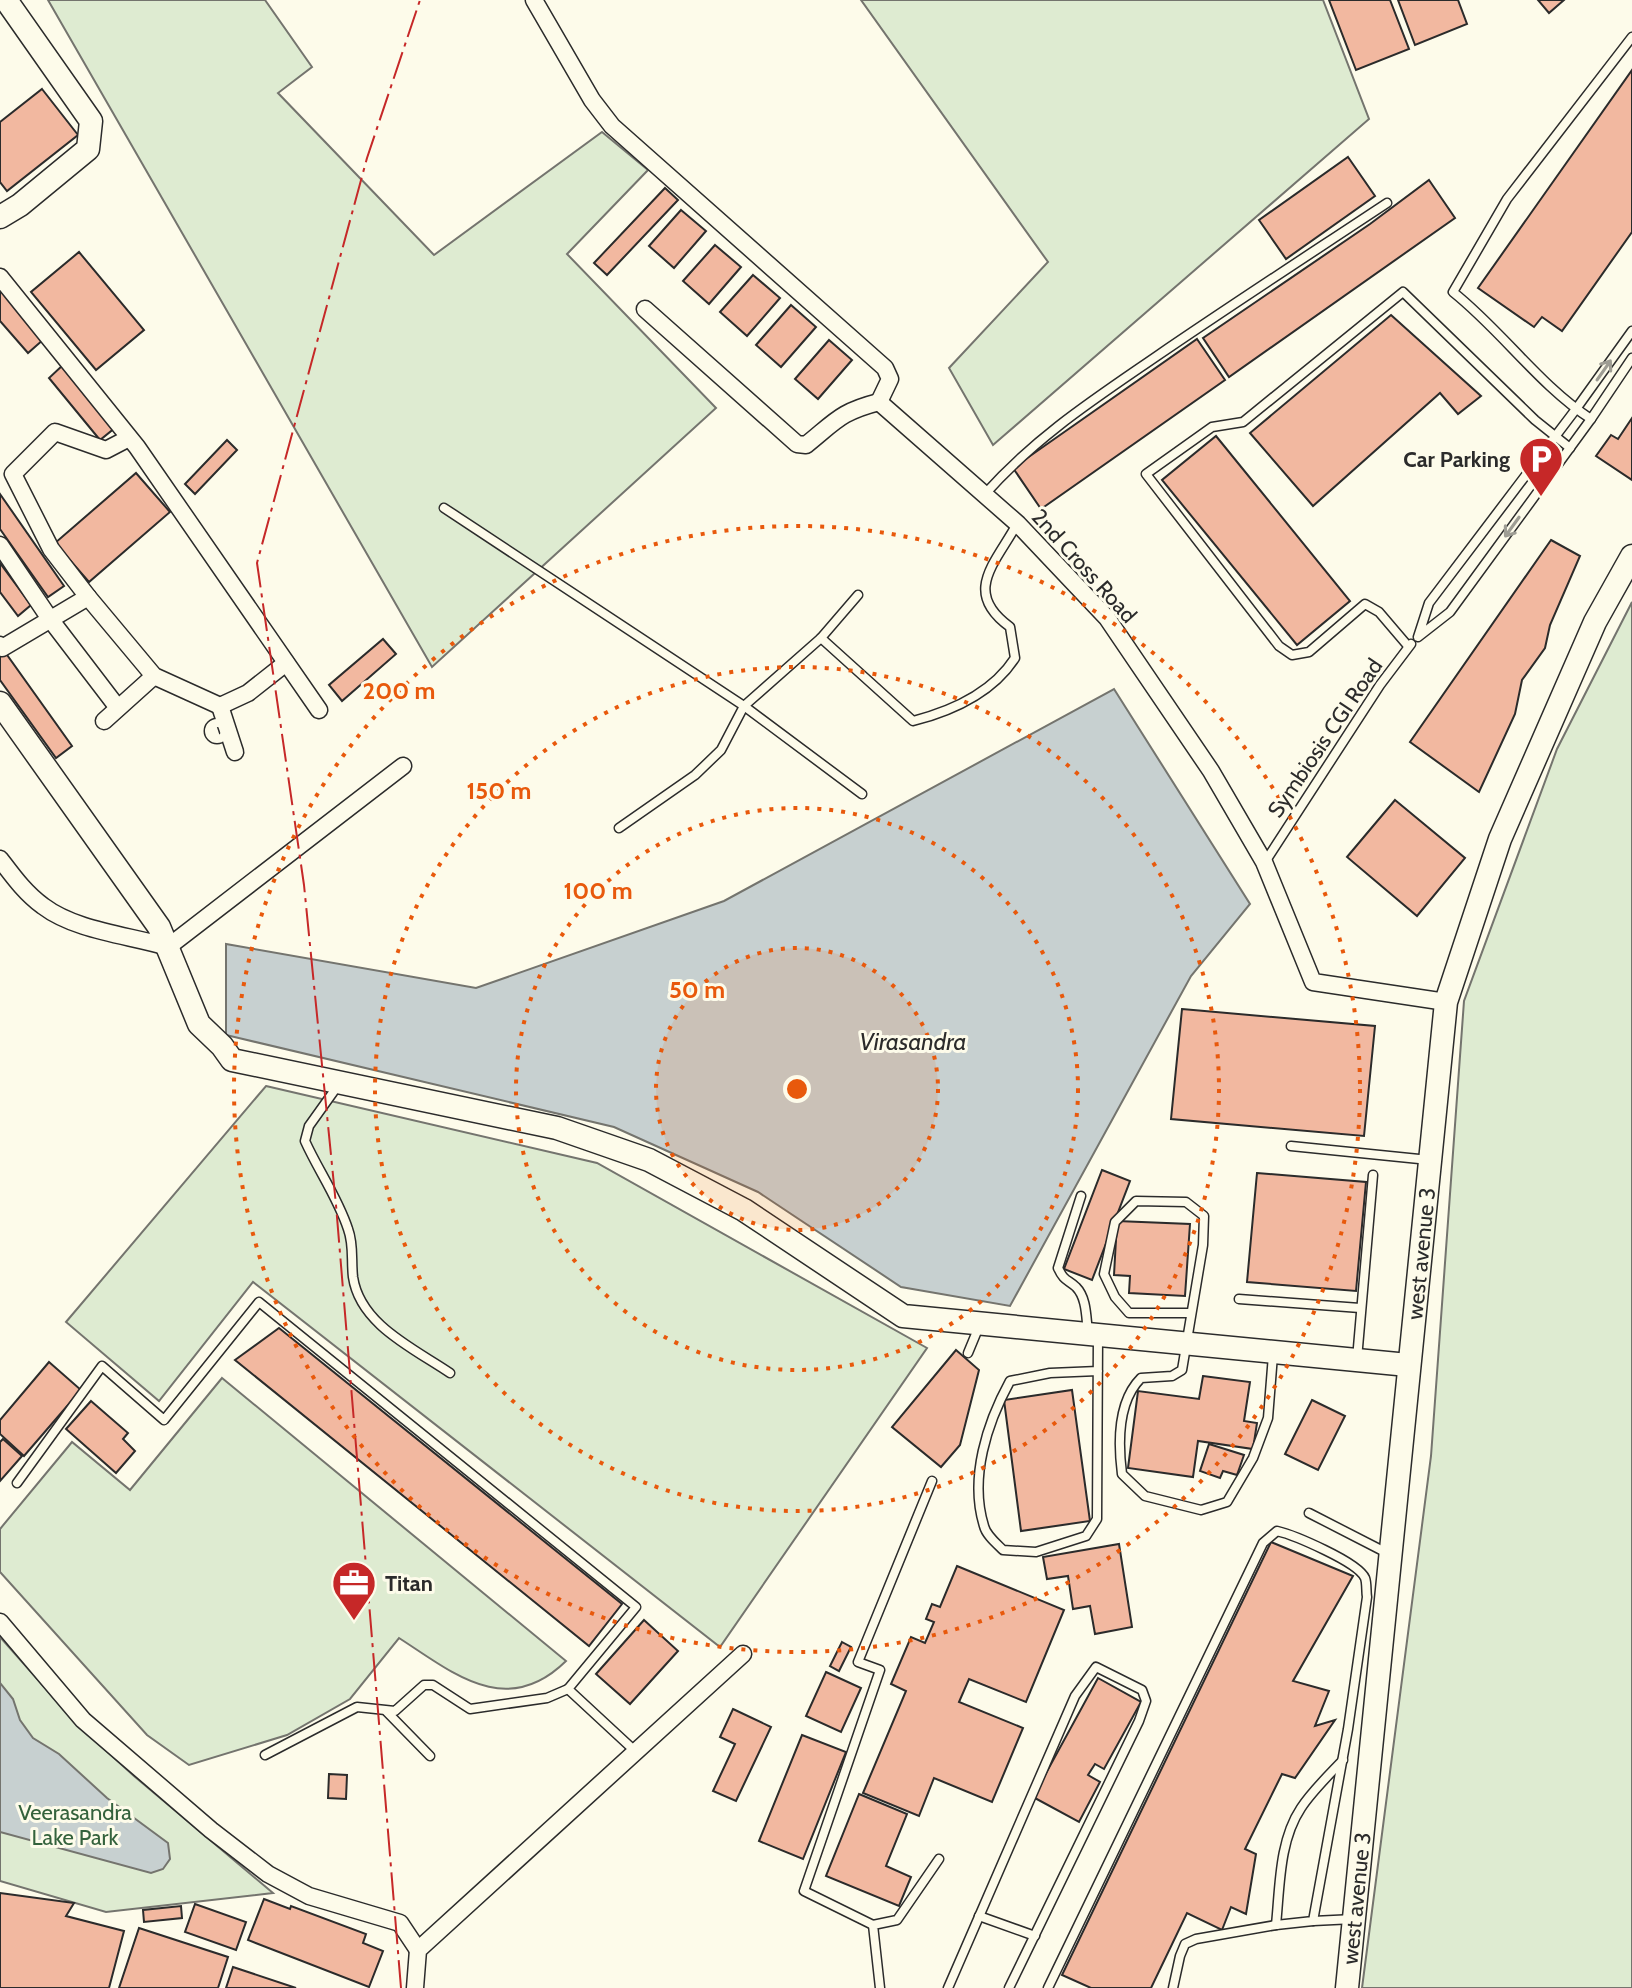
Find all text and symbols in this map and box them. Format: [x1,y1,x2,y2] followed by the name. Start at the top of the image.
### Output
[1595,360,1612,381] one-way arrow
[1517,435,1565,498] parking icon: Car Parking
[1403,446,1510,473] place label: Car Parking
[1026,503,1142,629] street label: 2nd Cross Road
[1504,516,1520,538] one-way arrow
[1262,653,1388,823] street label: Symbiosis CGI Road
[363,676,435,705] text: 200 m
[467,776,531,805] text: 150 m
[563,876,633,905] text: 100 m
[669,975,725,1004] text: 50 m
[860,1027,966,1056] water label: Virasandra
[783,1075,811,1103] centre of rings
[1401,1186,1441,1321] street label: west avenue 3
[330,1559,378,1622] office icon: Titan
[385,1570,433,1597] place label: Titan
[18,1799,132,1851] park label: Veerasandra Lake Park
[1336,1831,1376,1966] street label: west avenue 3

